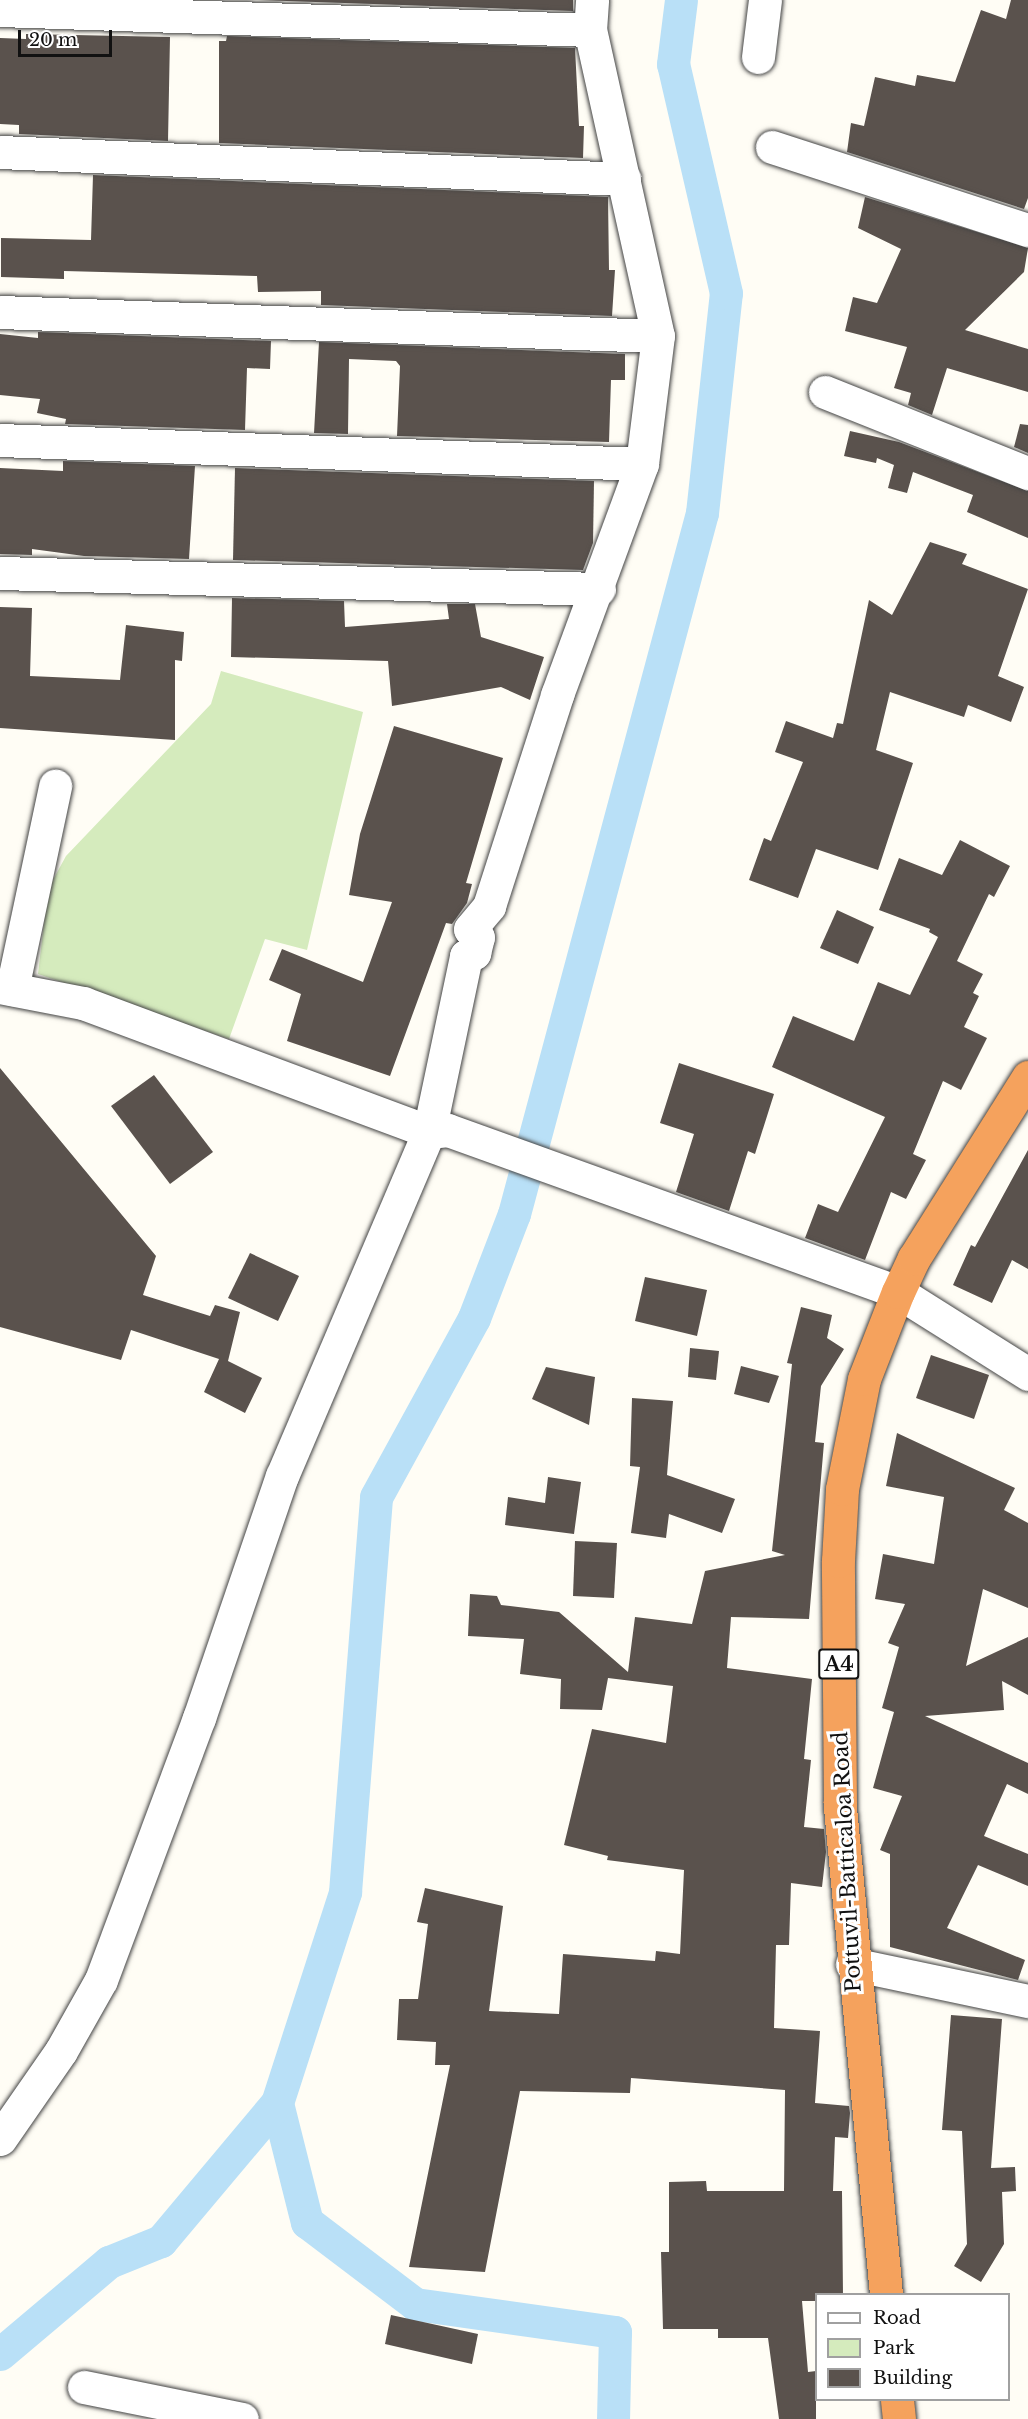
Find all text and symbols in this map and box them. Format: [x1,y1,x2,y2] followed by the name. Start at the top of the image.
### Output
[21,18,116,56] scale bar
[29,29,77,51] text: 20 m
[818,1647,860,1681] road number: A4
[828,1731,866,1993] street label: Pottuvil-Batticaloa Road
[815,2293,1010,2401] legend
[873,2307,921,2329] text: Road
[873,2337,915,2359] text: Park
[873,2367,952,2389] text: Building

